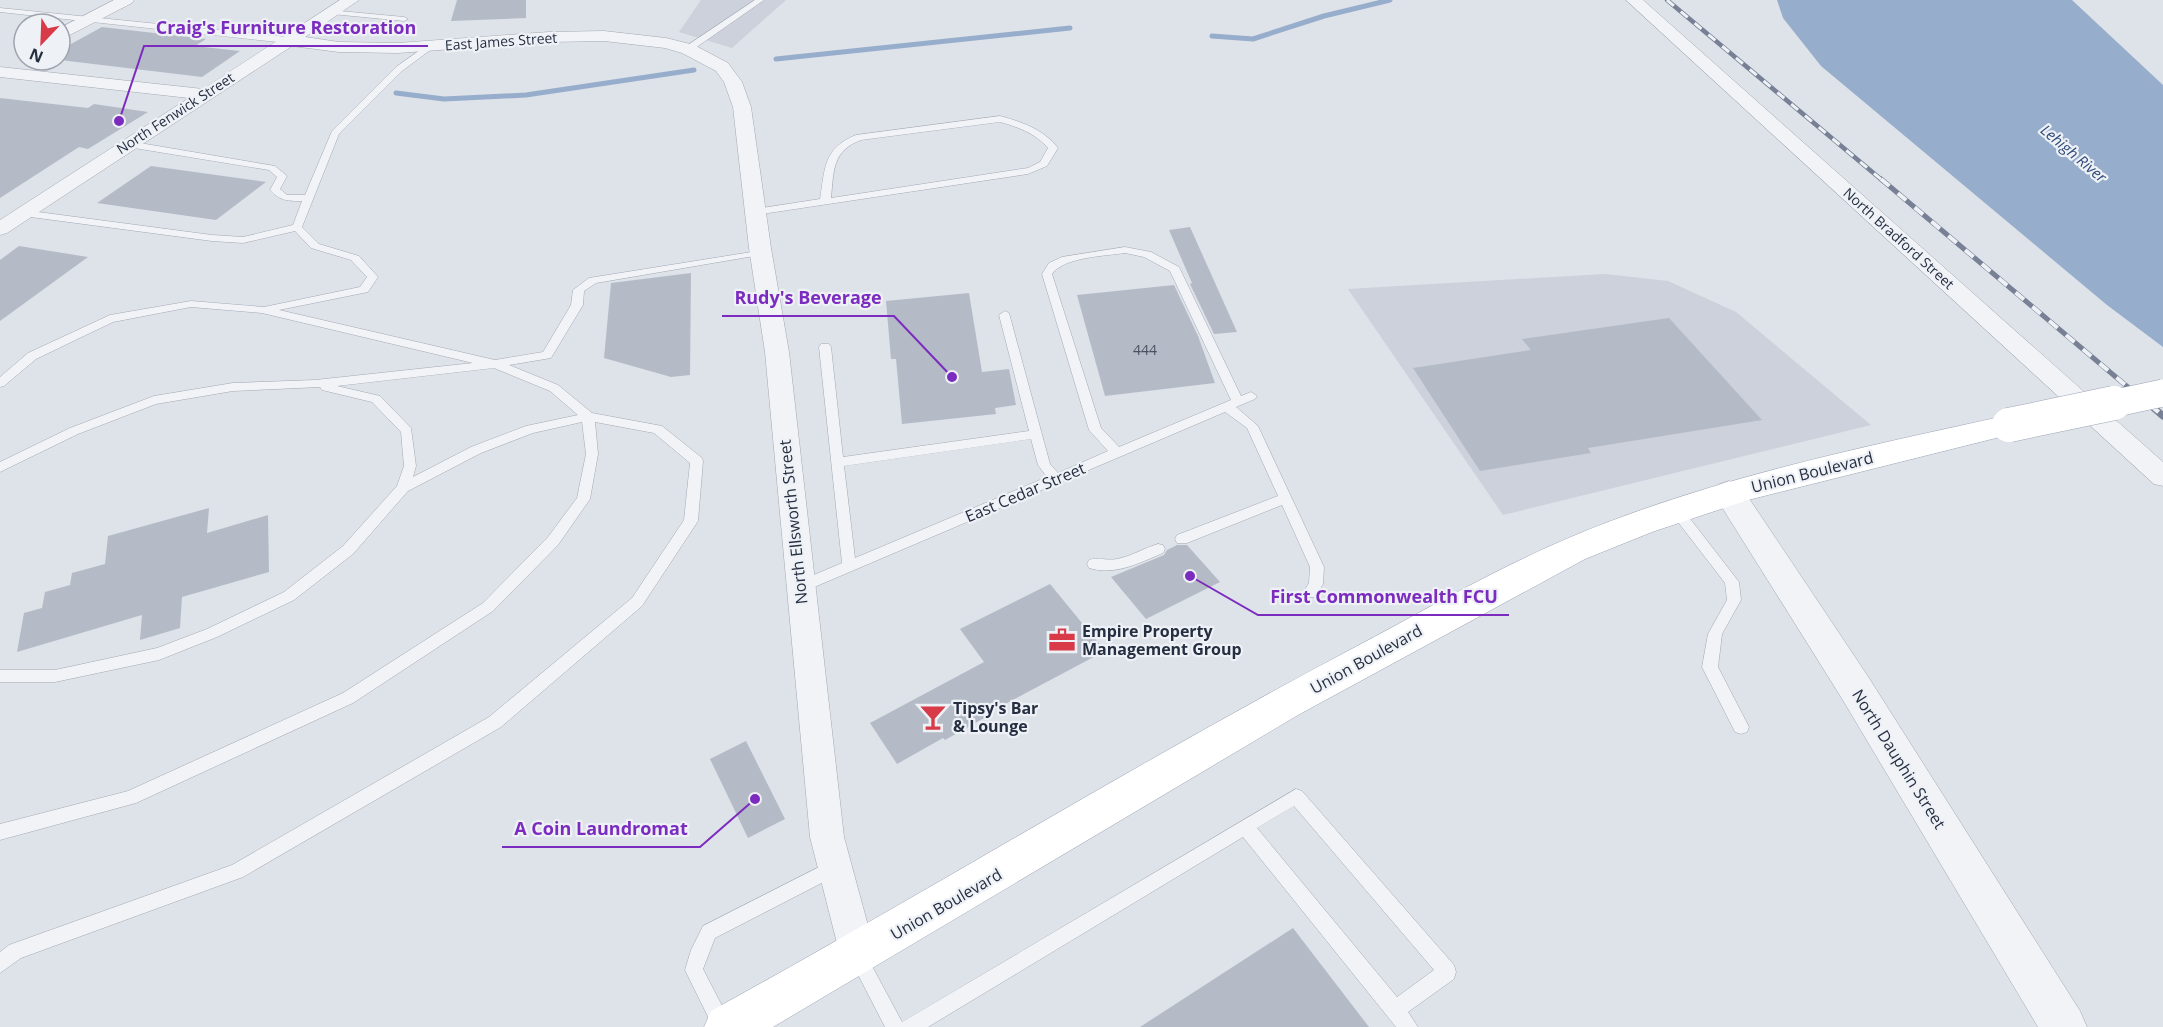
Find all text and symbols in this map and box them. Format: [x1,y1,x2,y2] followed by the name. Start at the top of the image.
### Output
[144,10,428,46] callout: Craig's Furniture Restoration
[12,12,72,72] north arrow
[156,15,416,39] text: Craig's Furniture Restoration
[444,28,558,54] street label: East James Street
[26,43,46,68] text: N
[112,68,238,158] street label: North Fenwick Street
[2037,120,2112,187] water label: Lehigh River
[1839,183,1959,293] street label: North Bradford Street
[722,280,894,316] callout: Rudy's Beverage
[734,285,882,309] text: Rudy's Beverage
[1133,340,1157,359] house number: 444
[773,438,813,605] street label: North Ellsworth Street
[1749,446,1875,498] street label: Union Boulevard
[962,457,1089,527] street label: East Cedar Street
[1258,579,1509,615] callout: First Commonwealth FCU
[1270,584,1498,608] text: First Commonwealth FCU
[1306,619,1426,699] street label: Union Boulevard
[1082,620,1242,660] place label: Empire Property Management Group
[1047,625,1077,655] office icon: Empire Property Management Group
[1847,685,1951,833] street label: North Dauphin Street
[953,697,1038,737] place label: Tipsy's Bar & Lounge
[918,702,948,732] bar icon: Tipsy's Bar & Lounge
[502,811,700,847] callout: A Coin Laundromat
[514,816,688,840] text: A Coin Laundromat
[886,863,1006,945] street label: Union Boulevard

